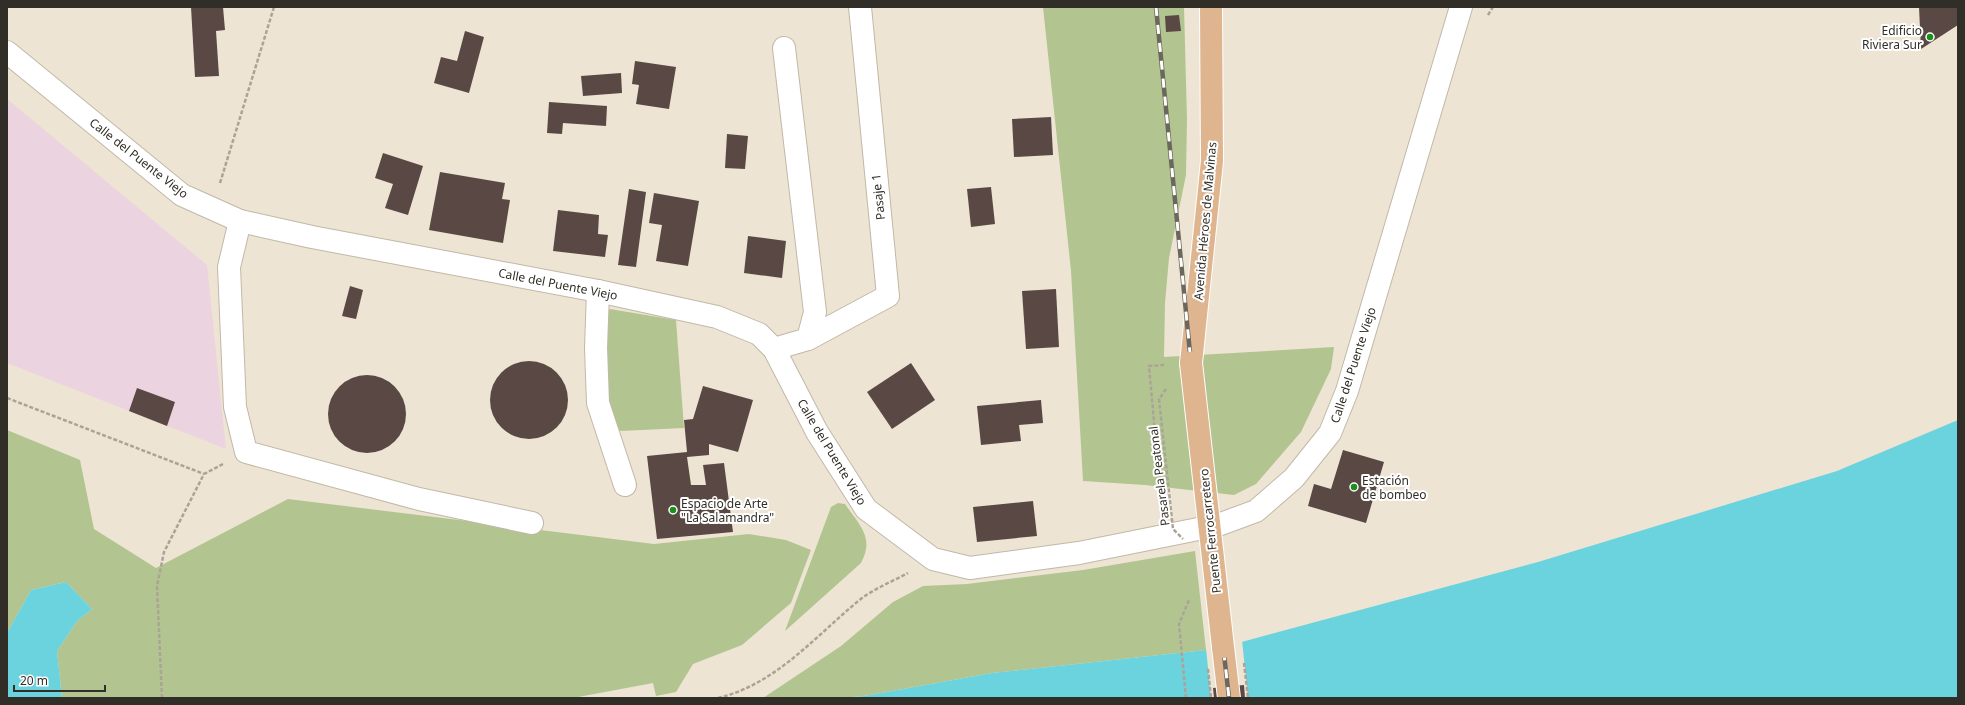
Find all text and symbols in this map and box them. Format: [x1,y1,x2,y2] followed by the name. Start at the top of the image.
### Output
[1862,22,1922,53] place label: Edificio Riviera Sur
[1925,32,1935,42] marker: Edificio Riviera Sur
[86,114,192,202] street label: Calle del Puente Viejo
[1190,141,1220,301] street label: Avenida Héroes de Malvinas
[867,173,889,221] street label: Pasaje 1
[497,264,619,304] street label: Calle del Puente Viejo
[1326,305,1380,425] street label: Calle del Puente Viejo
[793,396,871,508] street label: Calle del Puente Viejo
[1144,425,1174,527] street label: Pasarela Peatonal
[1195,468,1225,594] street label: Puente Ferrocarretero
[1362,472,1427,503] place label: Estación de bombeo
[1349,482,1359,492] marker: Estación de bombeo
[681,495,774,526] place label: Espacio de Arte "La Salamandra"
[668,505,678,515] marker: Espacio de Arte "La Salamandra"
[14,667,105,693] scale bar
[20,672,48,689] text: 20 m

